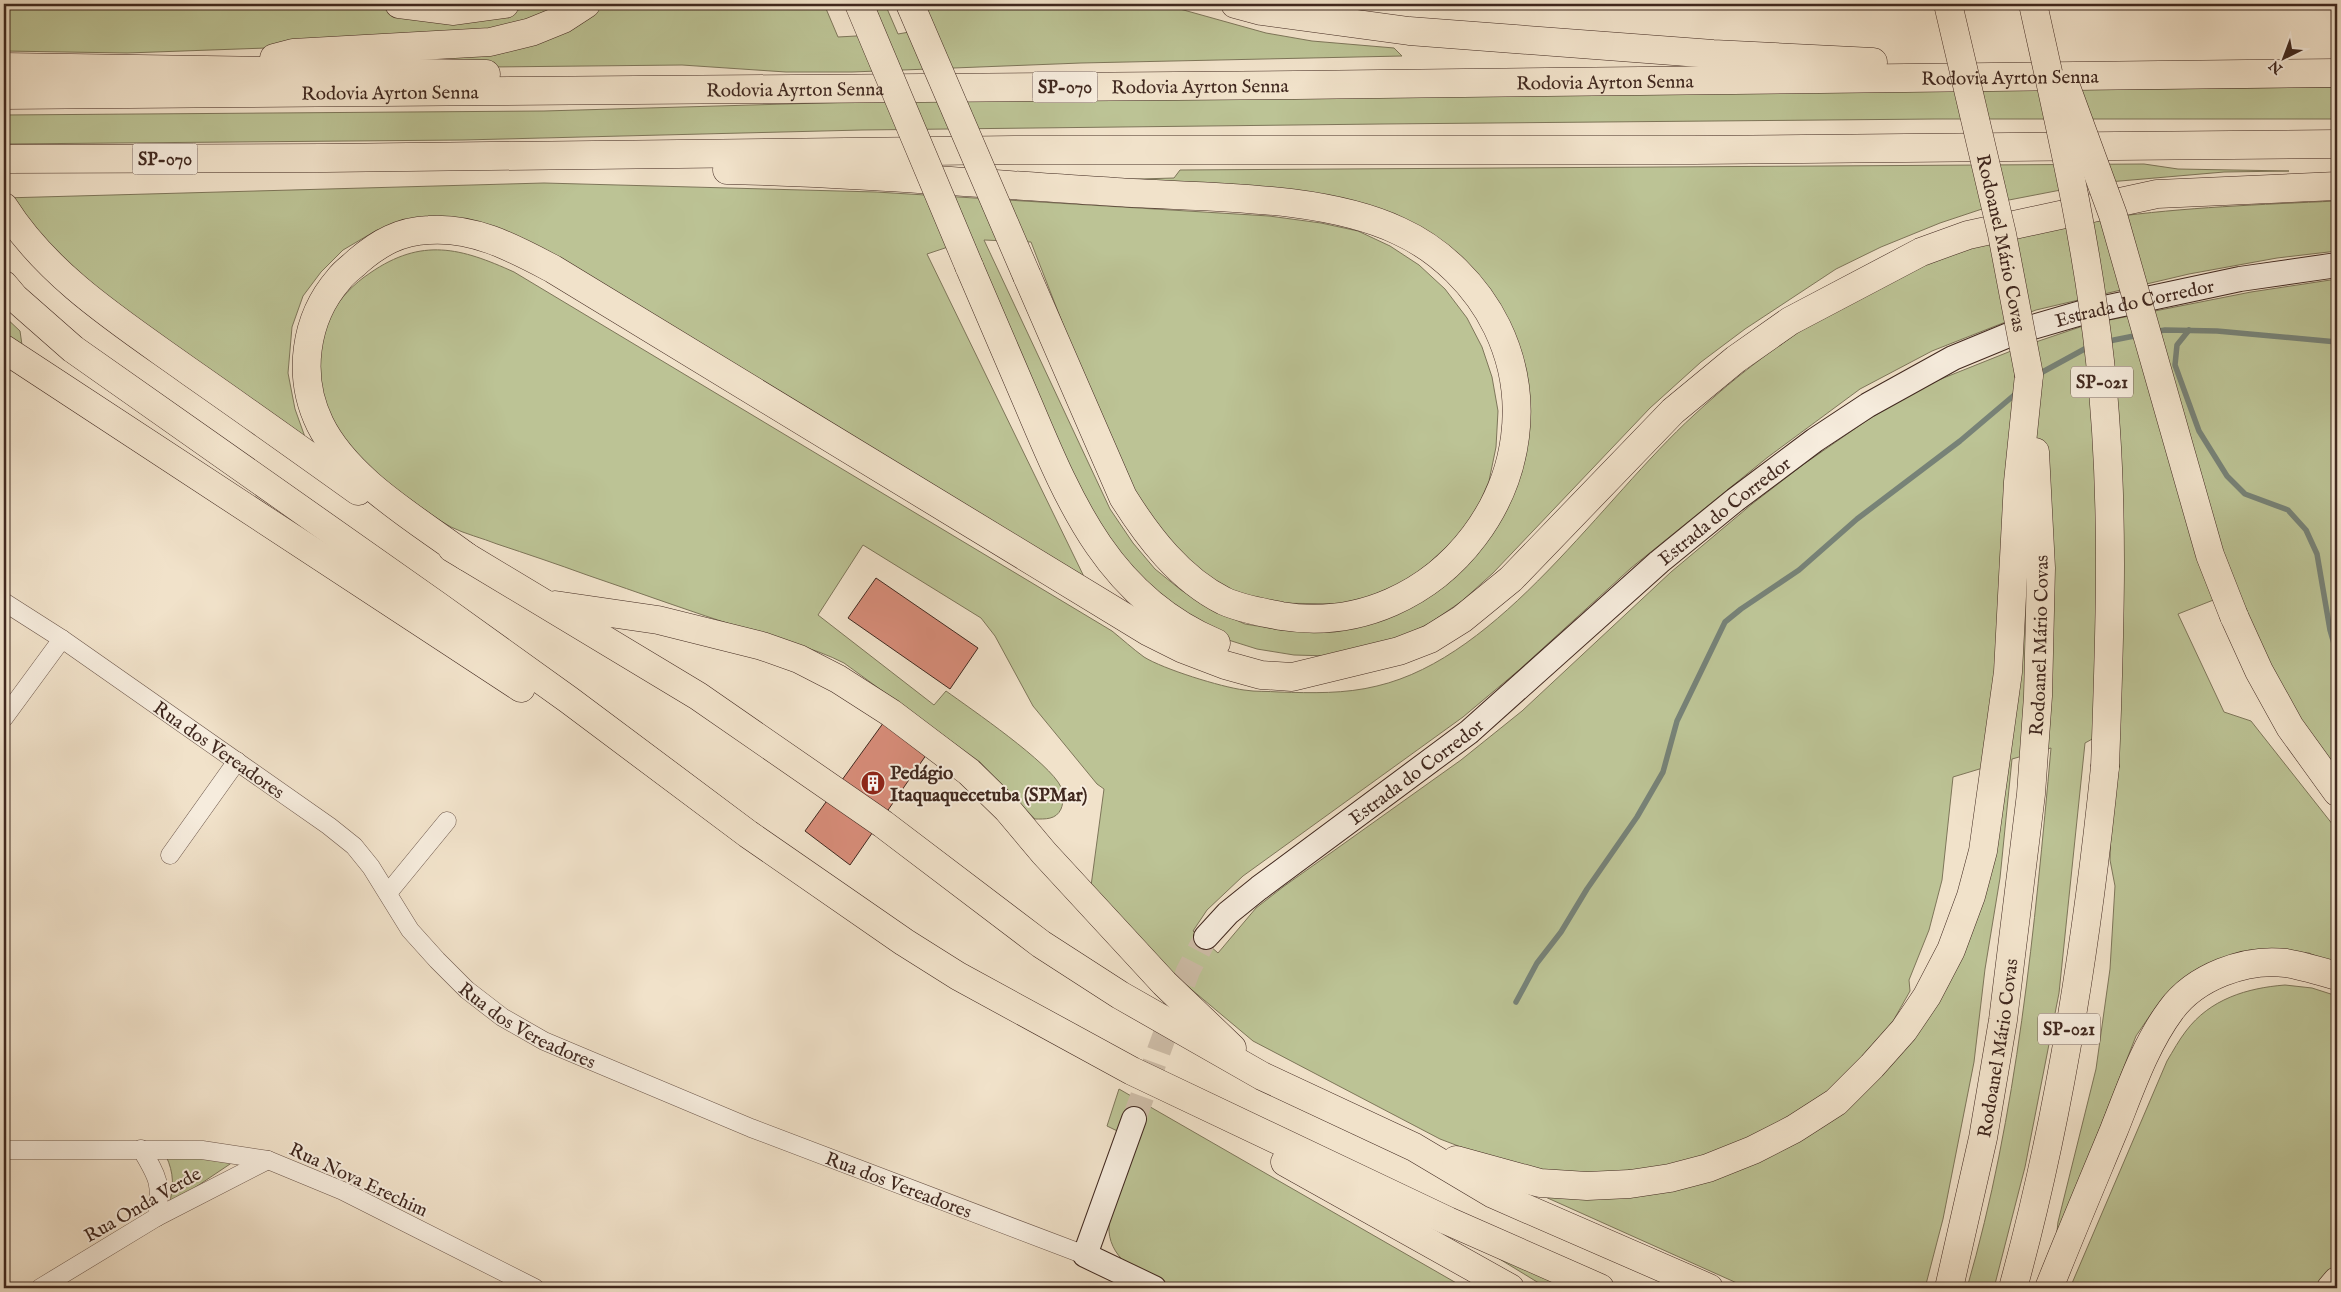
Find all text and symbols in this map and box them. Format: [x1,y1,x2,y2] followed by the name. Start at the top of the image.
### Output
[2258,32,2308,82] north arrow
[2265,56,2287,78] text: N
[1921,66,2100,92] street label: Rodovia Ayrton Senna
[1516,70,1695,96] street label: Rodovia Ayrton Senna
[1032,72,1098,102] road number: SP-070
[1111,75,1290,100] street label: Rodovia Ayrton Senna
[706,78,885,104] street label: Rodovia Ayrton Senna
[301,81,480,107] street label: Rodovia Ayrton Senna
[132,144,198,174] road number: SP-070
[1970,152,2030,334] street label: Rodoanel Mário Covas
[2053,275,2217,334] street label: Estrada do Corredor
[2071,367,2133,398] road number: SP-021
[1654,452,1796,572] street label: Estrada do Corredor
[2025,554,2055,737] street label: Rodoanel Mário Covas
[148,697,289,805] street label: Rua dos Vereadores
[1345,714,1490,831] street label: Estrada do Corredor
[890,762,1088,808] place label: Pedágio Itaquaquecetuba (SPMar)
[860,770,886,796] building icon: Pedágio Itaquaquecetuba (SPMar)
[1973,957,2025,1140] street label: Rodoanel Mário Covas
[453,978,599,1075] street label: Rua dos Vereadores
[2038,1014,2100,1044] road number: SP-021
[285,1138,432,1224] street label: Rua Nova Erechim
[822,1147,975,1225] street label: Rua dos Vereadores
[80,1162,206,1249] street label: Rua Onda Verde

